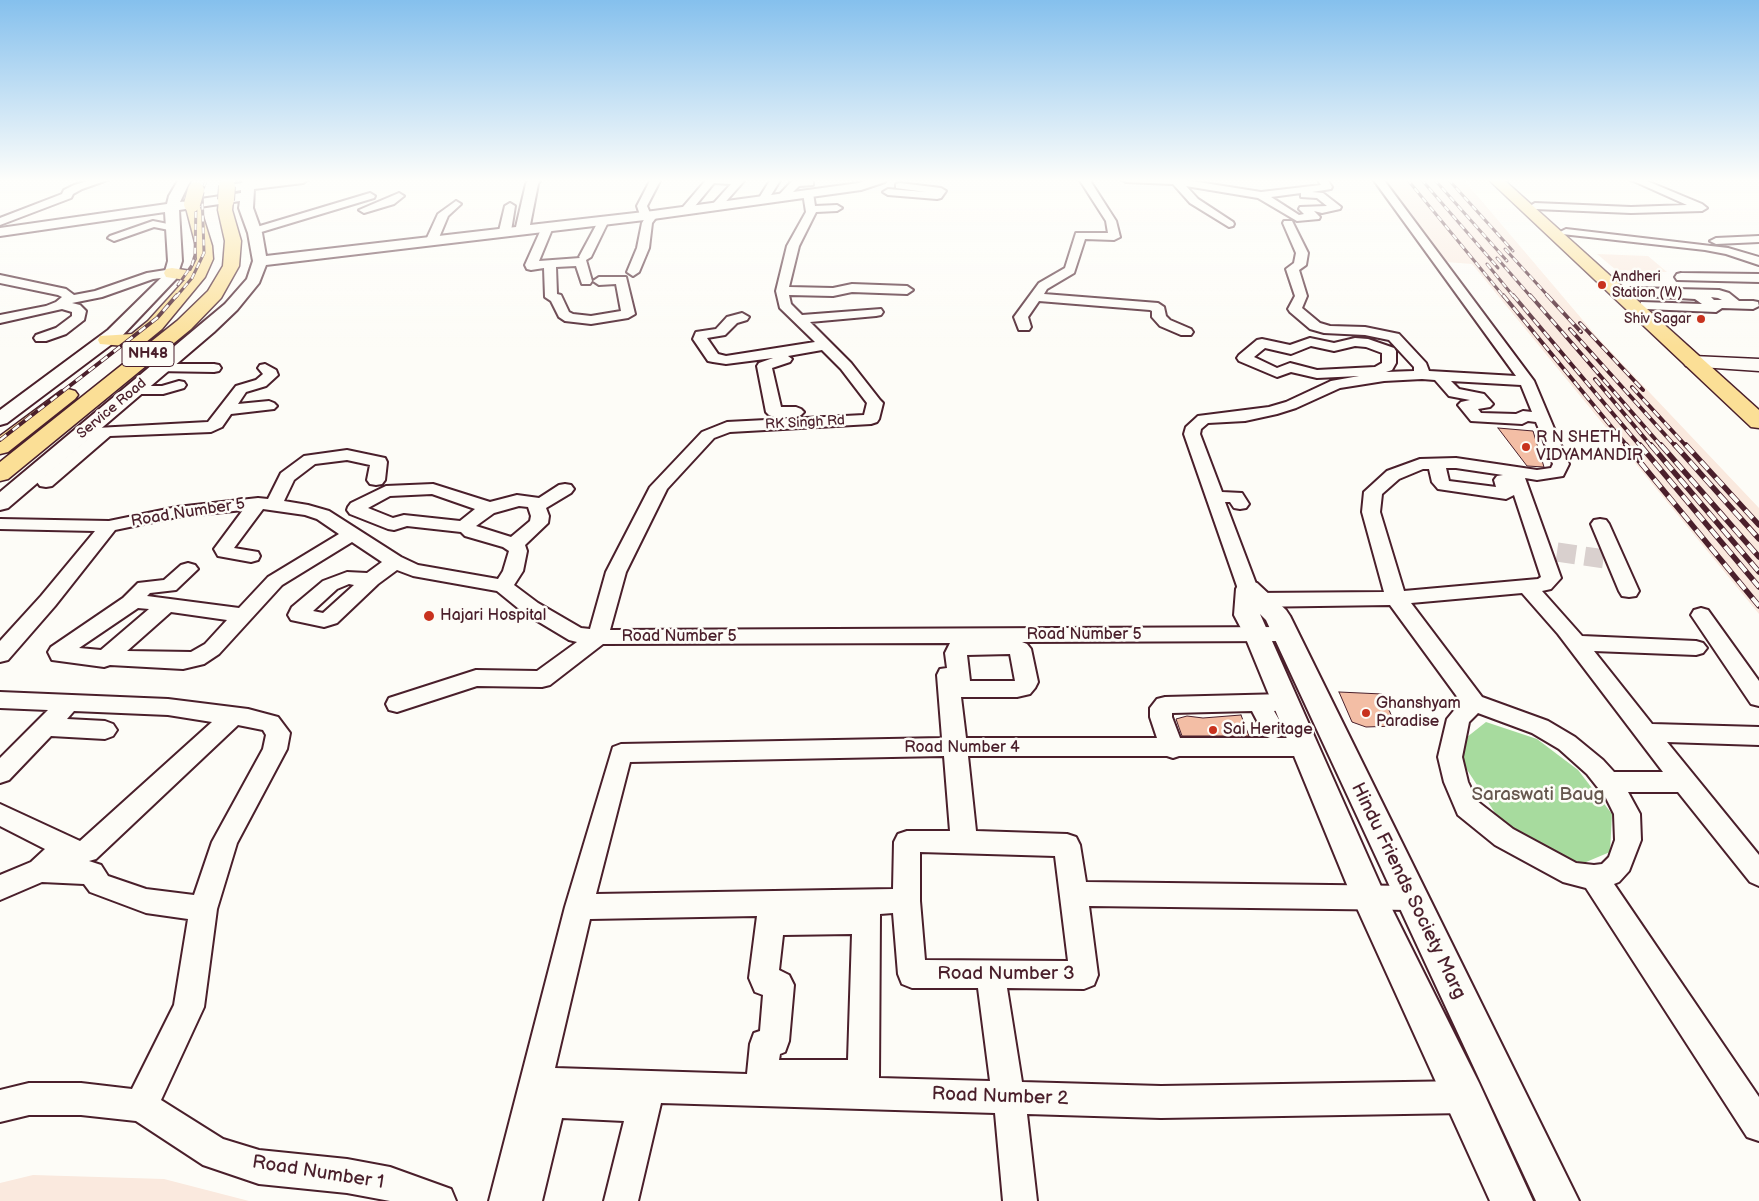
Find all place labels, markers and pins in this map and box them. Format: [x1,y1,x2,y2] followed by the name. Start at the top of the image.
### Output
[1612,269,1682,302] place label: Andheri Station (W)
[1596,279,1608,291] marker: Andheri Station (W)
[1624,311,1691,327] place label: Shiv Sagar
[1695,313,1707,325] marker: Shiv Sagar
[1536,428,1643,466] place label: R N SHETH VIDYAMANDIR
[1520,441,1532,453] marker: R N SHETH VIDYAMANDIR
[440,606,546,626] place label: Hajari Hospital
[422,609,436,623] marker: Hajari Hospital
[1376,694,1461,732] place label: Ghanshyam Paradise
[1360,707,1372,719] marker: Ghanshyam Paradise
[1223,720,1313,740] place label: Sai Heritage
[1207,724,1219,736] marker: Sai Heritage

